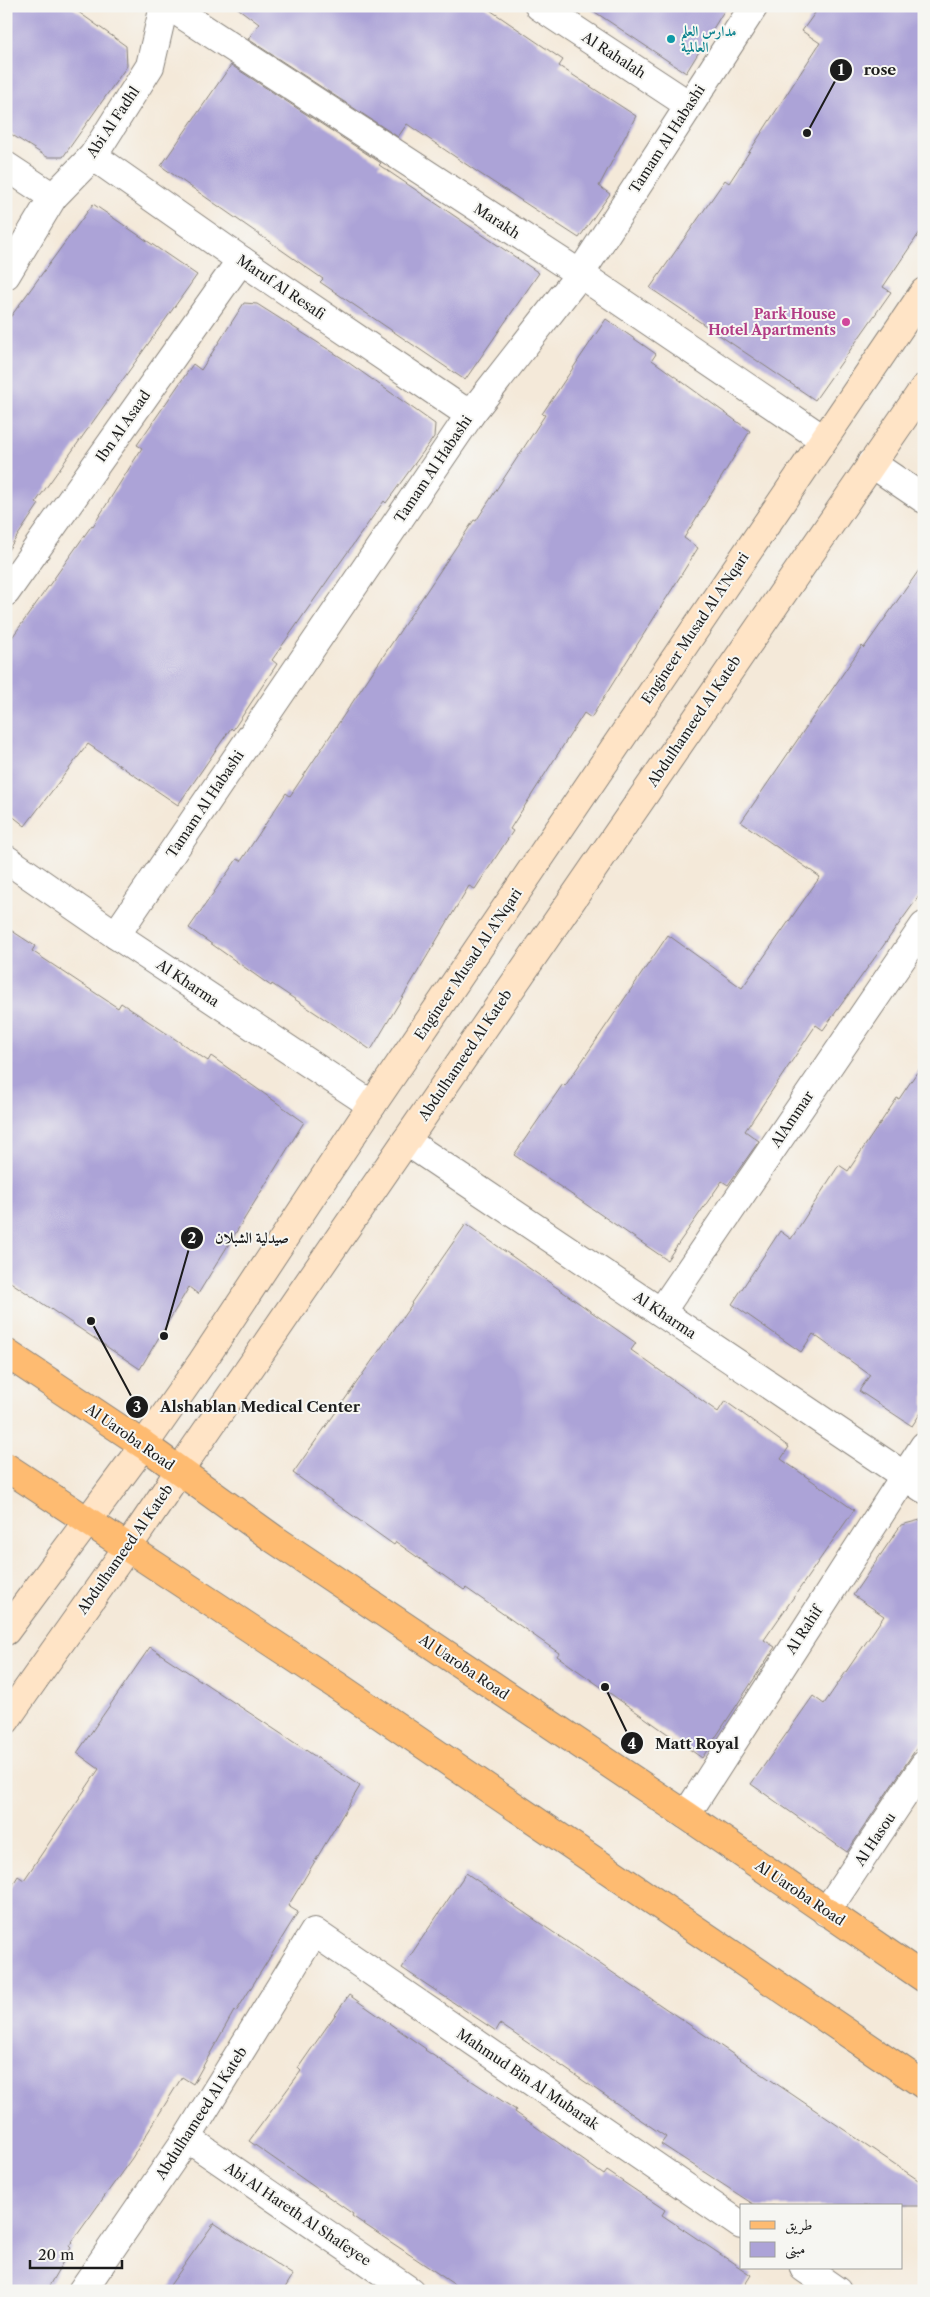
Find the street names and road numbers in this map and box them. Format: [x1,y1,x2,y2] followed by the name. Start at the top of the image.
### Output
[578,27,649,82] street label: Al Rahalah
[625,81,709,197] street label: Tamam Al Habashi
[82,83,143,162] street label: Abi Al Fadhl
[471,199,524,243] street label: Marakh
[233,251,329,323] street label: Maruf Al Resafi
[92,386,154,465] street label: Ibn Al Asaad
[390,412,476,526] street label: Tamam Al Habashi
[637,549,753,707] street label: Engineer Musad Al A'Nqari
[643,652,745,791] street label: Abdulhameed Al Kateb
[162,747,248,861] street label: Tamam Al Habashi
[410,885,526,1043] street label: Engineer Musad Al A'Nqari
[152,955,223,1011] street label: Al Kharma
[414,986,516,1125] street label: Abdulhameed Al Kateb
[766,1087,817,1152] street label: AlAmmar
[629,1287,700,1343] street label: Al Kharma
[81,1399,178,1475] street label: Al Uaroba Road
[73,1481,177,1618] street label: Abdulhameed Al Kateb
[781,1601,827,1658] street label: Al Rahif
[415,1630,513,1704] street label: Al Uaroba Road
[850,1808,900,1870] street label: Al Hasou
[751,1856,849,1930] street label: Al Uaroba Road
[453,2025,603,2134] street label: Mahmud Bin Al Mubarak
[151,2043,251,2184] street label: Abdulhameed Al Kateb
[221,2158,375,2270] street label: Abi Al Hareth Al Shafeyee

